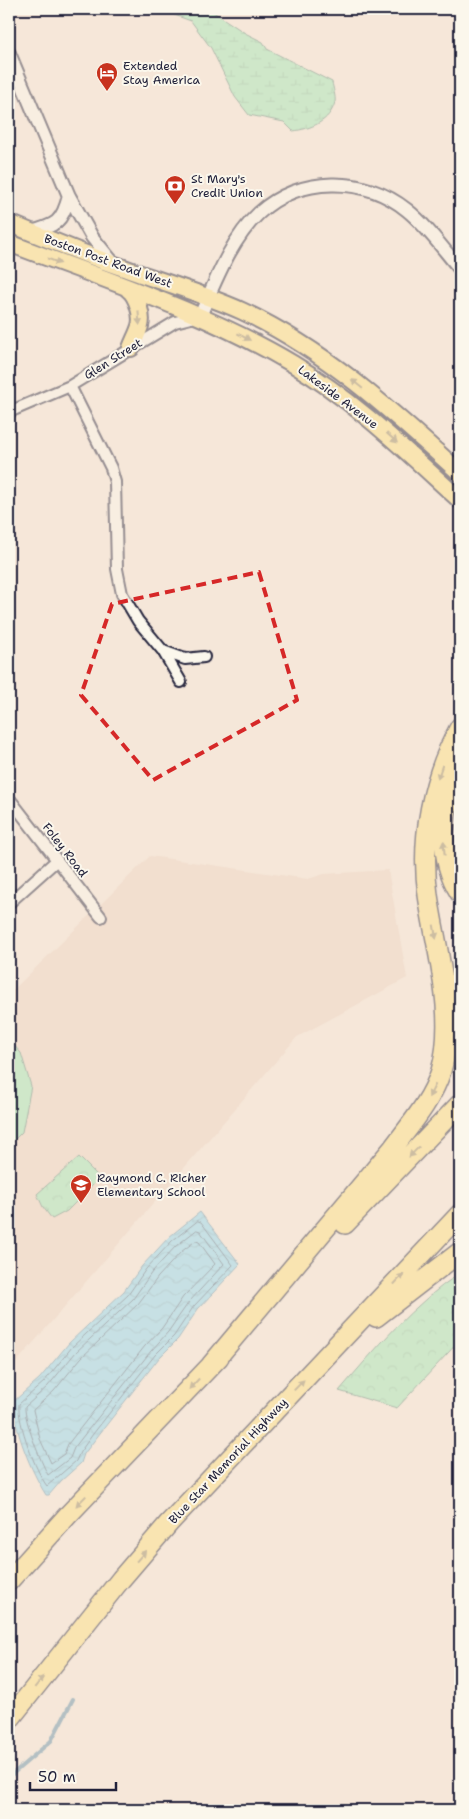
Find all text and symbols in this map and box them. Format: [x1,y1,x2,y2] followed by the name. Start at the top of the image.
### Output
[123,58,201,88] place label: Extended Stay America
[95,61,119,92] hotel icon: Extended Stay America
[191,171,263,201] place label: St Mary's Credit Union
[163,174,187,205] bank icon: St Mary's Credit Union
[42,230,174,292] street label: Boston Post Road West
[47,257,62,265] one-way arrow
[135,310,143,326] one-way arrow
[236,333,251,341] one-way arrow
[81,335,145,383] street label: Glen Street
[295,362,382,433] street label: Lakeside Avenue
[351,378,364,389] one-way arrow
[385,432,397,444] one-way arrow
[436,764,444,779] one-way arrow
[39,820,91,881] street label: Foley Road
[440,839,448,855] one-way arrow
[431,924,439,940] one-way arrow
[428,1084,436,1099] one-way arrow
[408,1146,420,1158] one-way arrow
[97,1170,207,1200] place label: Raymond C. Richer Elementary School
[69,1173,93,1204] school or university icon: Raymond C. Richer Elementary School
[393,1274,405,1286] one-way arrow
[188,1377,200,1389] one-way arrow
[293,1379,305,1391] one-way arrow
[165,1394,291,1528] street label: Blue Star Memorial Highway
[76,1495,88,1507] one-way arrow
[136,1549,147,1562] one-way arrow
[33,1676,44,1689] one-way arrow
[30,1759,116,1791] scale bar
[38,1767,76,1787] text: 50 m

